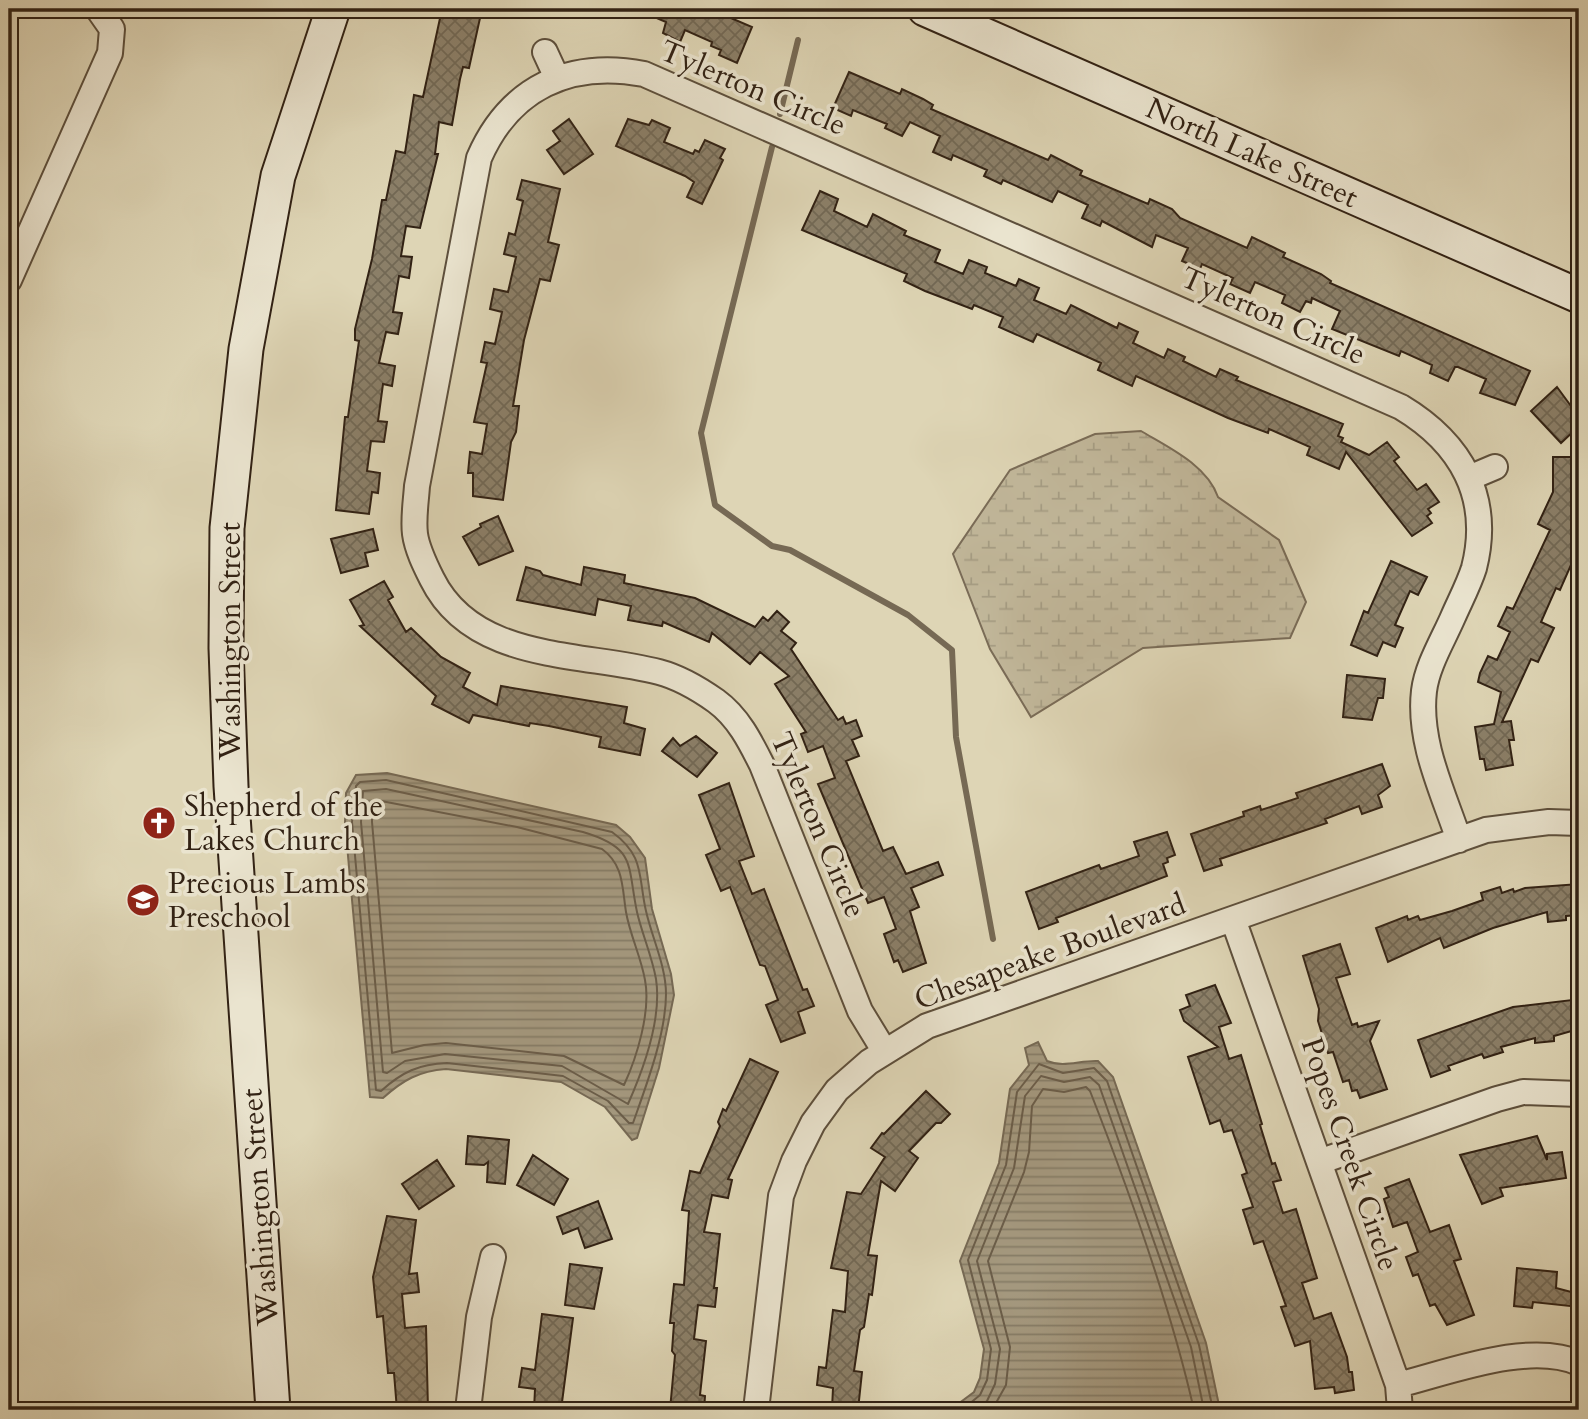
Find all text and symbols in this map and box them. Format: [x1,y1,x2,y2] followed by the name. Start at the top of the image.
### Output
[654,30,852,146] street label: Tylerton Circle
[1140,88,1365,218] street label: North Lake Street
[1174,257,1372,375] street label: Tylerton Circle
[210,522,251,761] street label: Washington Street
[760,726,876,924] street label: Tylerton Circle
[184,786,383,861] place label: Shepherd of the Lakes Church
[140,804,178,842] church icon: Shepherd of the Lakes Church
[168,863,366,938] place label: Precious Lambs Preschool
[124,881,162,919] school or university icon: Precious Lambs Preschool
[909,884,1191,1020] street label: Chesapeake Boulevard
[1291,1032,1409,1276] street label: Popes Creek Circle
[231,1086,289,1328] street label: Washington Street

